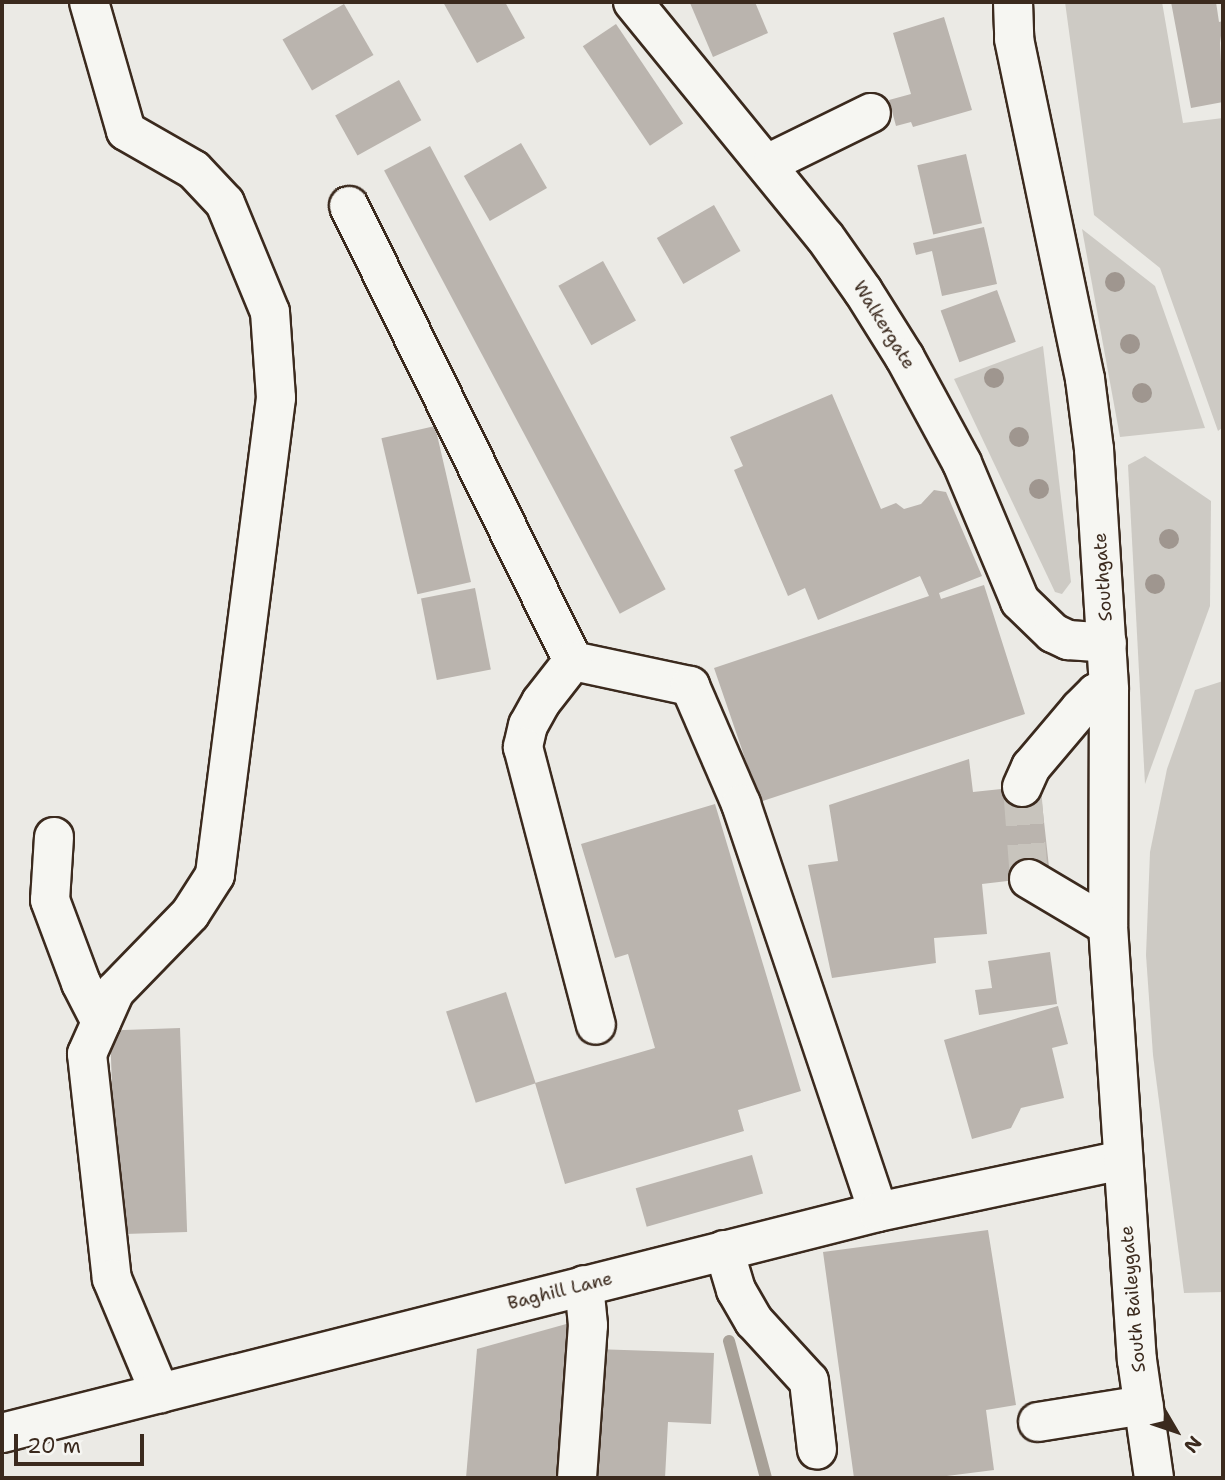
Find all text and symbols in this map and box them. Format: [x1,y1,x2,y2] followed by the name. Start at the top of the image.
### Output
[848,277,920,373] street label: Walkergate
[1089,532,1117,622] street label: Southgate
[1116,1225,1150,1373] street label: South Baileygate
[505,1268,615,1314] street label: Baghill Lane
[1141,1396,1211,1466] north arrow
[18,1420,147,1464] scale bar
[1178,1431,1207,1458] text: N
[27,1432,81,1460] text: 20 m

